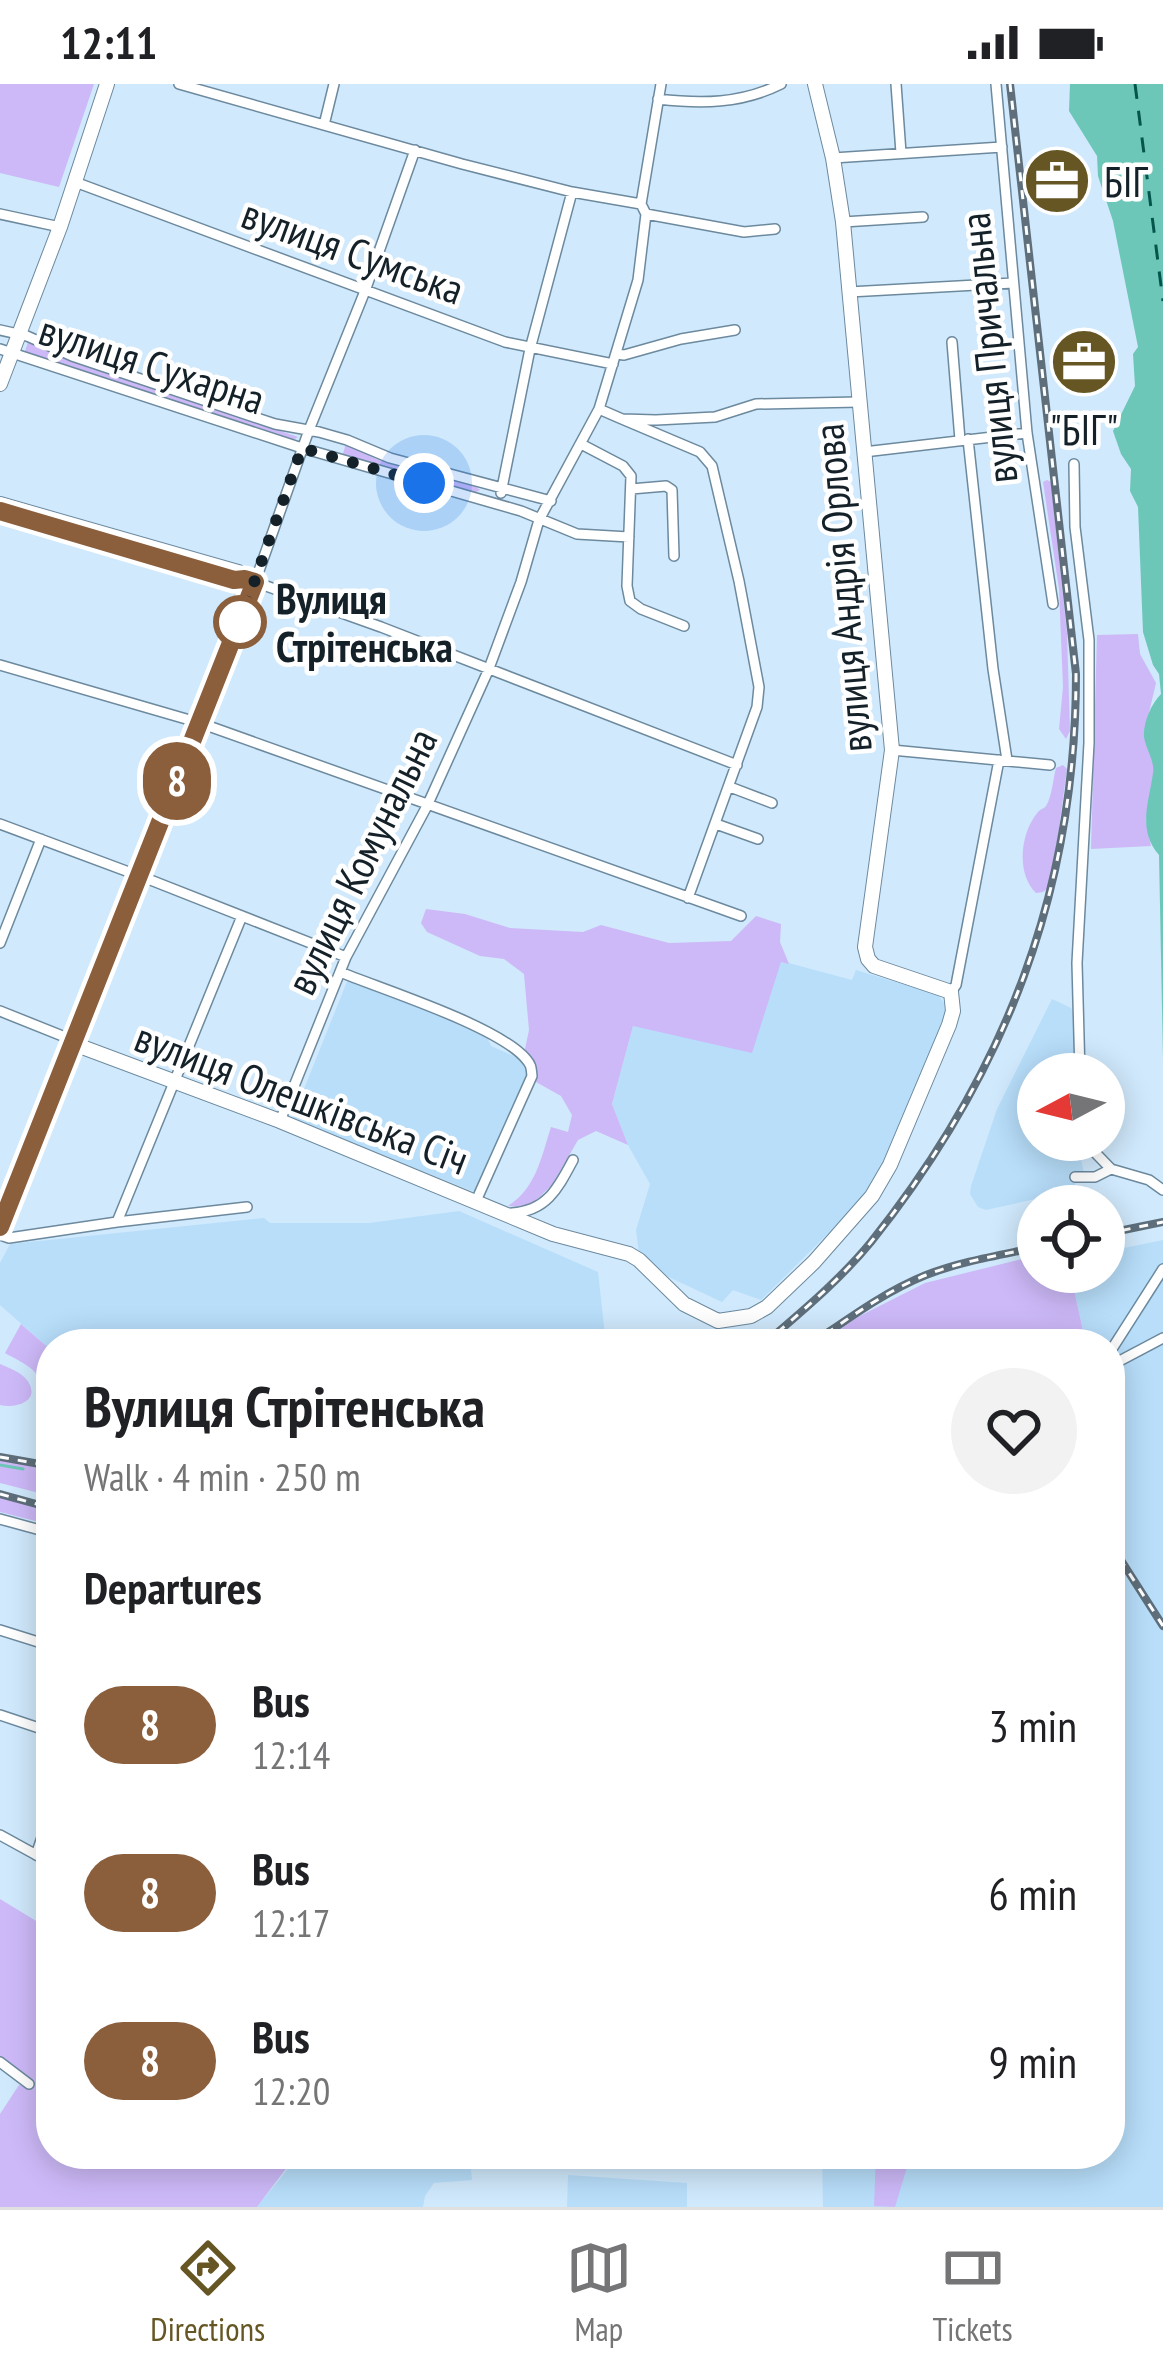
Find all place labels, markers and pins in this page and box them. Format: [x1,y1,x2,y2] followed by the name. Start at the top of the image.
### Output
[1022,146,1092,216] office icon: БІГ
[1104,154,1148,209] place label: БІГ
[1049,327,1119,397] office icon: "БІГ"
[1050,402,1118,457] place label: "БІГ"
[276,571,453,674] place label: Вулиця Стрітенська
[215,597,265,647] marker: Вулиця Стрітенська

